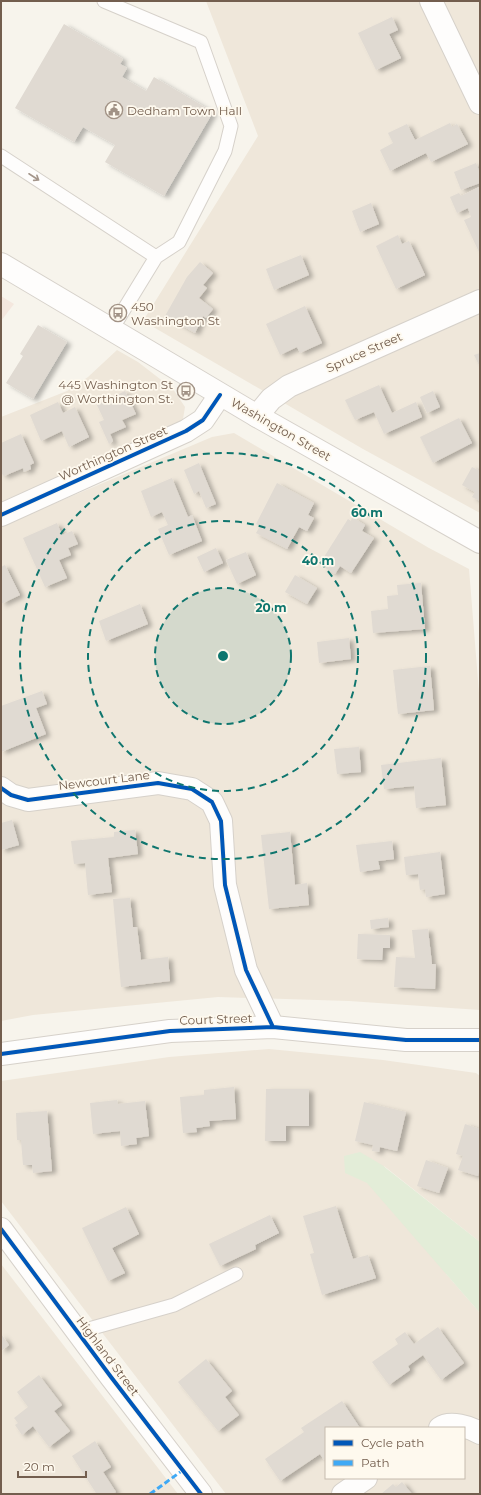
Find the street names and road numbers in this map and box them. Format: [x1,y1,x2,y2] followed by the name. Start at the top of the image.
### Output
[324,328,404,375] street label: Spruce Street
[228,394,334,464] street label: Washington Street
[56,422,170,484] street label: Worthington Street
[57,767,151,793] street label: Newcourt Lane
[179,1010,253,1028] street label: Court Street
[73,1313,143,1399] street label: Highland Street

